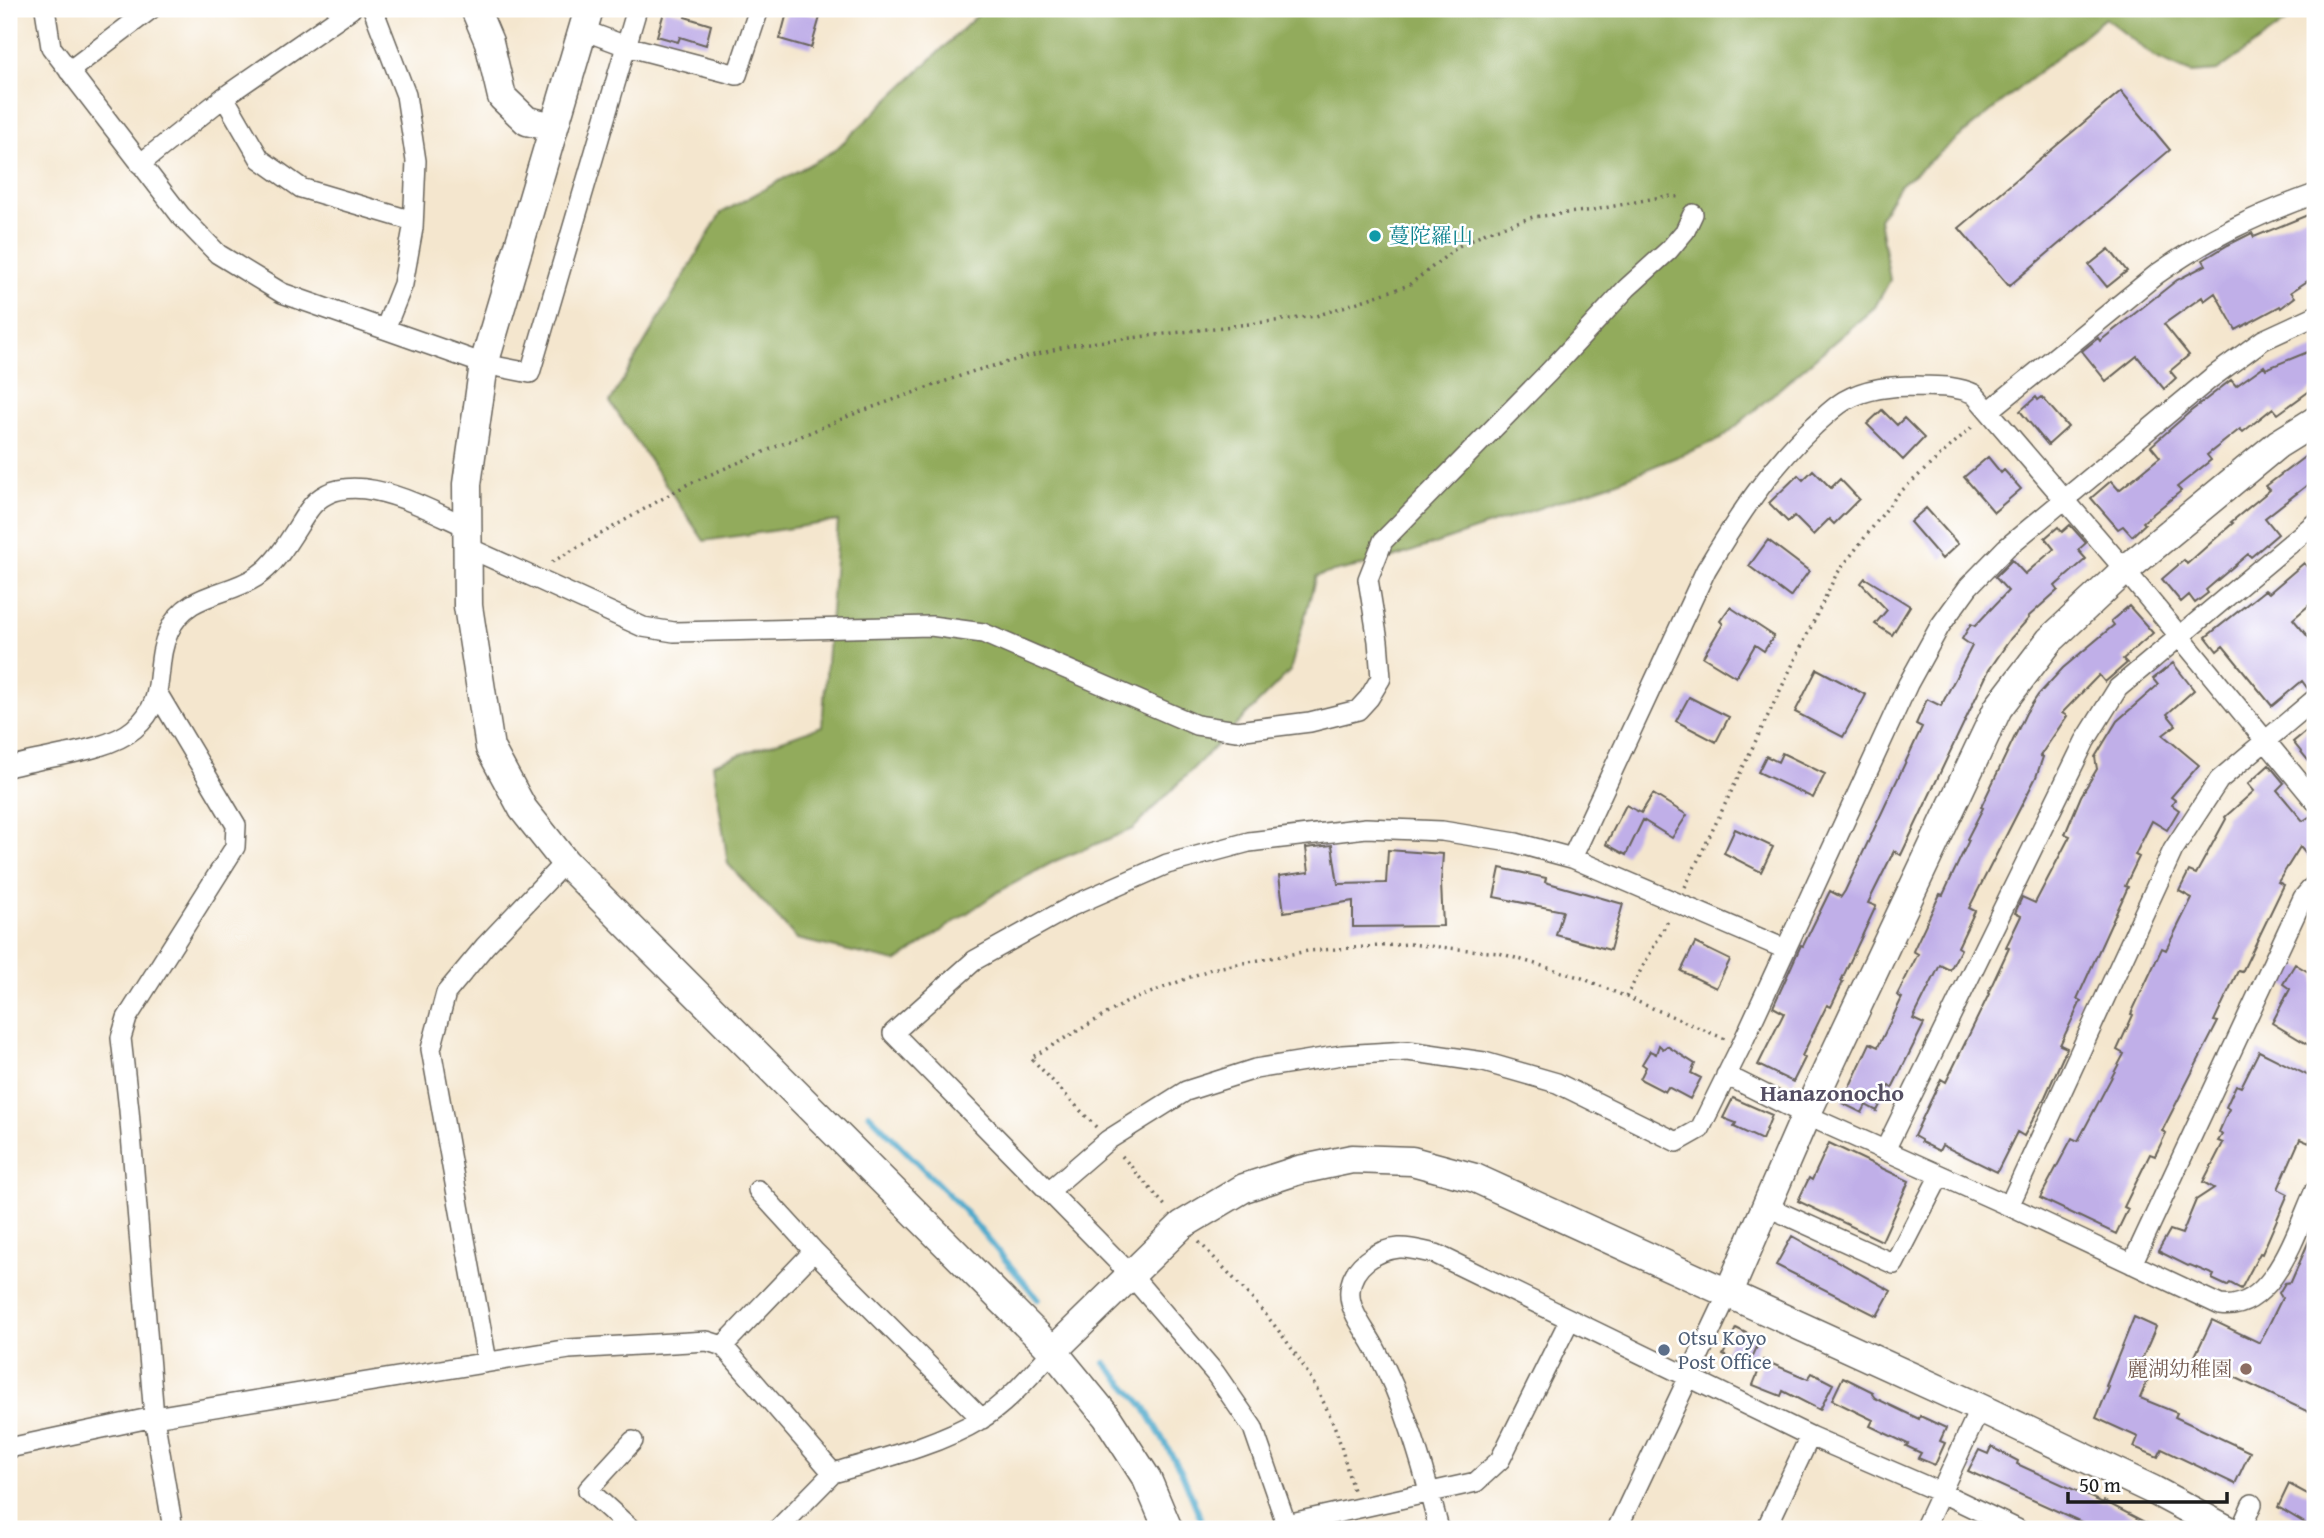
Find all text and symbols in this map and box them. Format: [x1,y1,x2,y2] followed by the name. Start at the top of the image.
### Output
[1389,220,1473,251] place label: 蔓陀羅山
[1367,228,1383,244] marker: 蔓陀羅山
[1760,1075,1904,1110] district label: Hanazonocho
[1678,1322,1772,1377] place label: Otsu Koyo Post Office
[1656,1342,1672,1358] marker: Otsu Koyo Post Office
[2127,1353,2232,1384] place label: 麗湖幼稚園
[2238,1361,2254,1377] marker: 麗湖幼稚園
[2068,1461,2228,1505] scale bar
[2079,1469,2121,1500] text: 50 m

